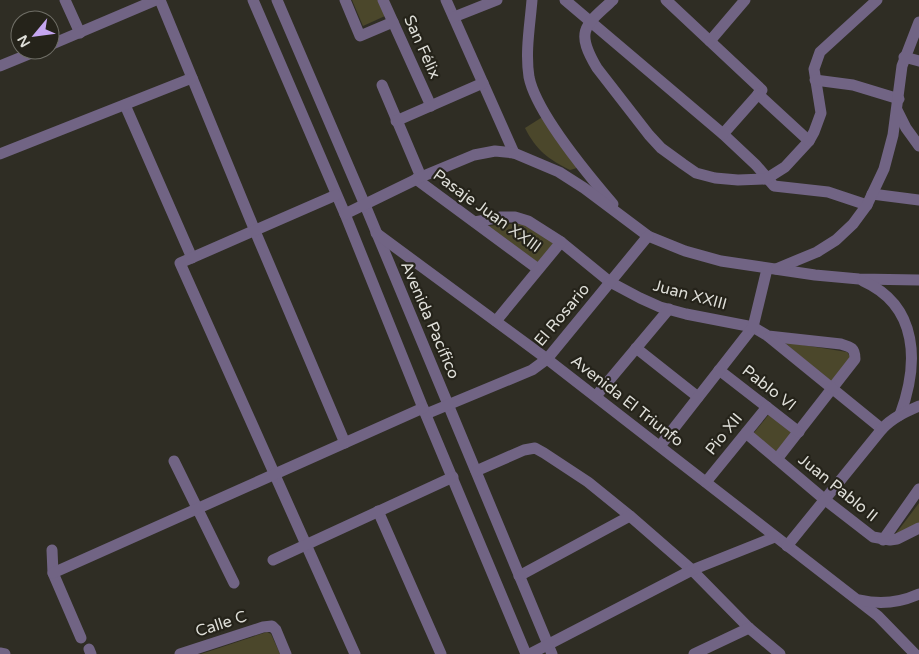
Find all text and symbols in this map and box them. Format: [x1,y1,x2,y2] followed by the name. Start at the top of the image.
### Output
[10,10,60,60] north arrow
[399,12,445,82] street label: San Félix
[14,32,34,50] text: N
[429,165,545,257] street label: Pasaje Juan XXIII
[396,258,464,382] street label: Avenida Pacífico
[651,276,729,314] street label: Juan XXIII
[530,279,594,351] street label: El Rosario
[567,351,687,451] street label: Avenida El Triunfo
[738,361,800,415] street label: Pablo VI
[701,409,747,459] street label: Pio XII
[794,450,882,526] street label: Juan Pablo II
[193,606,249,642] street label: Calle C

